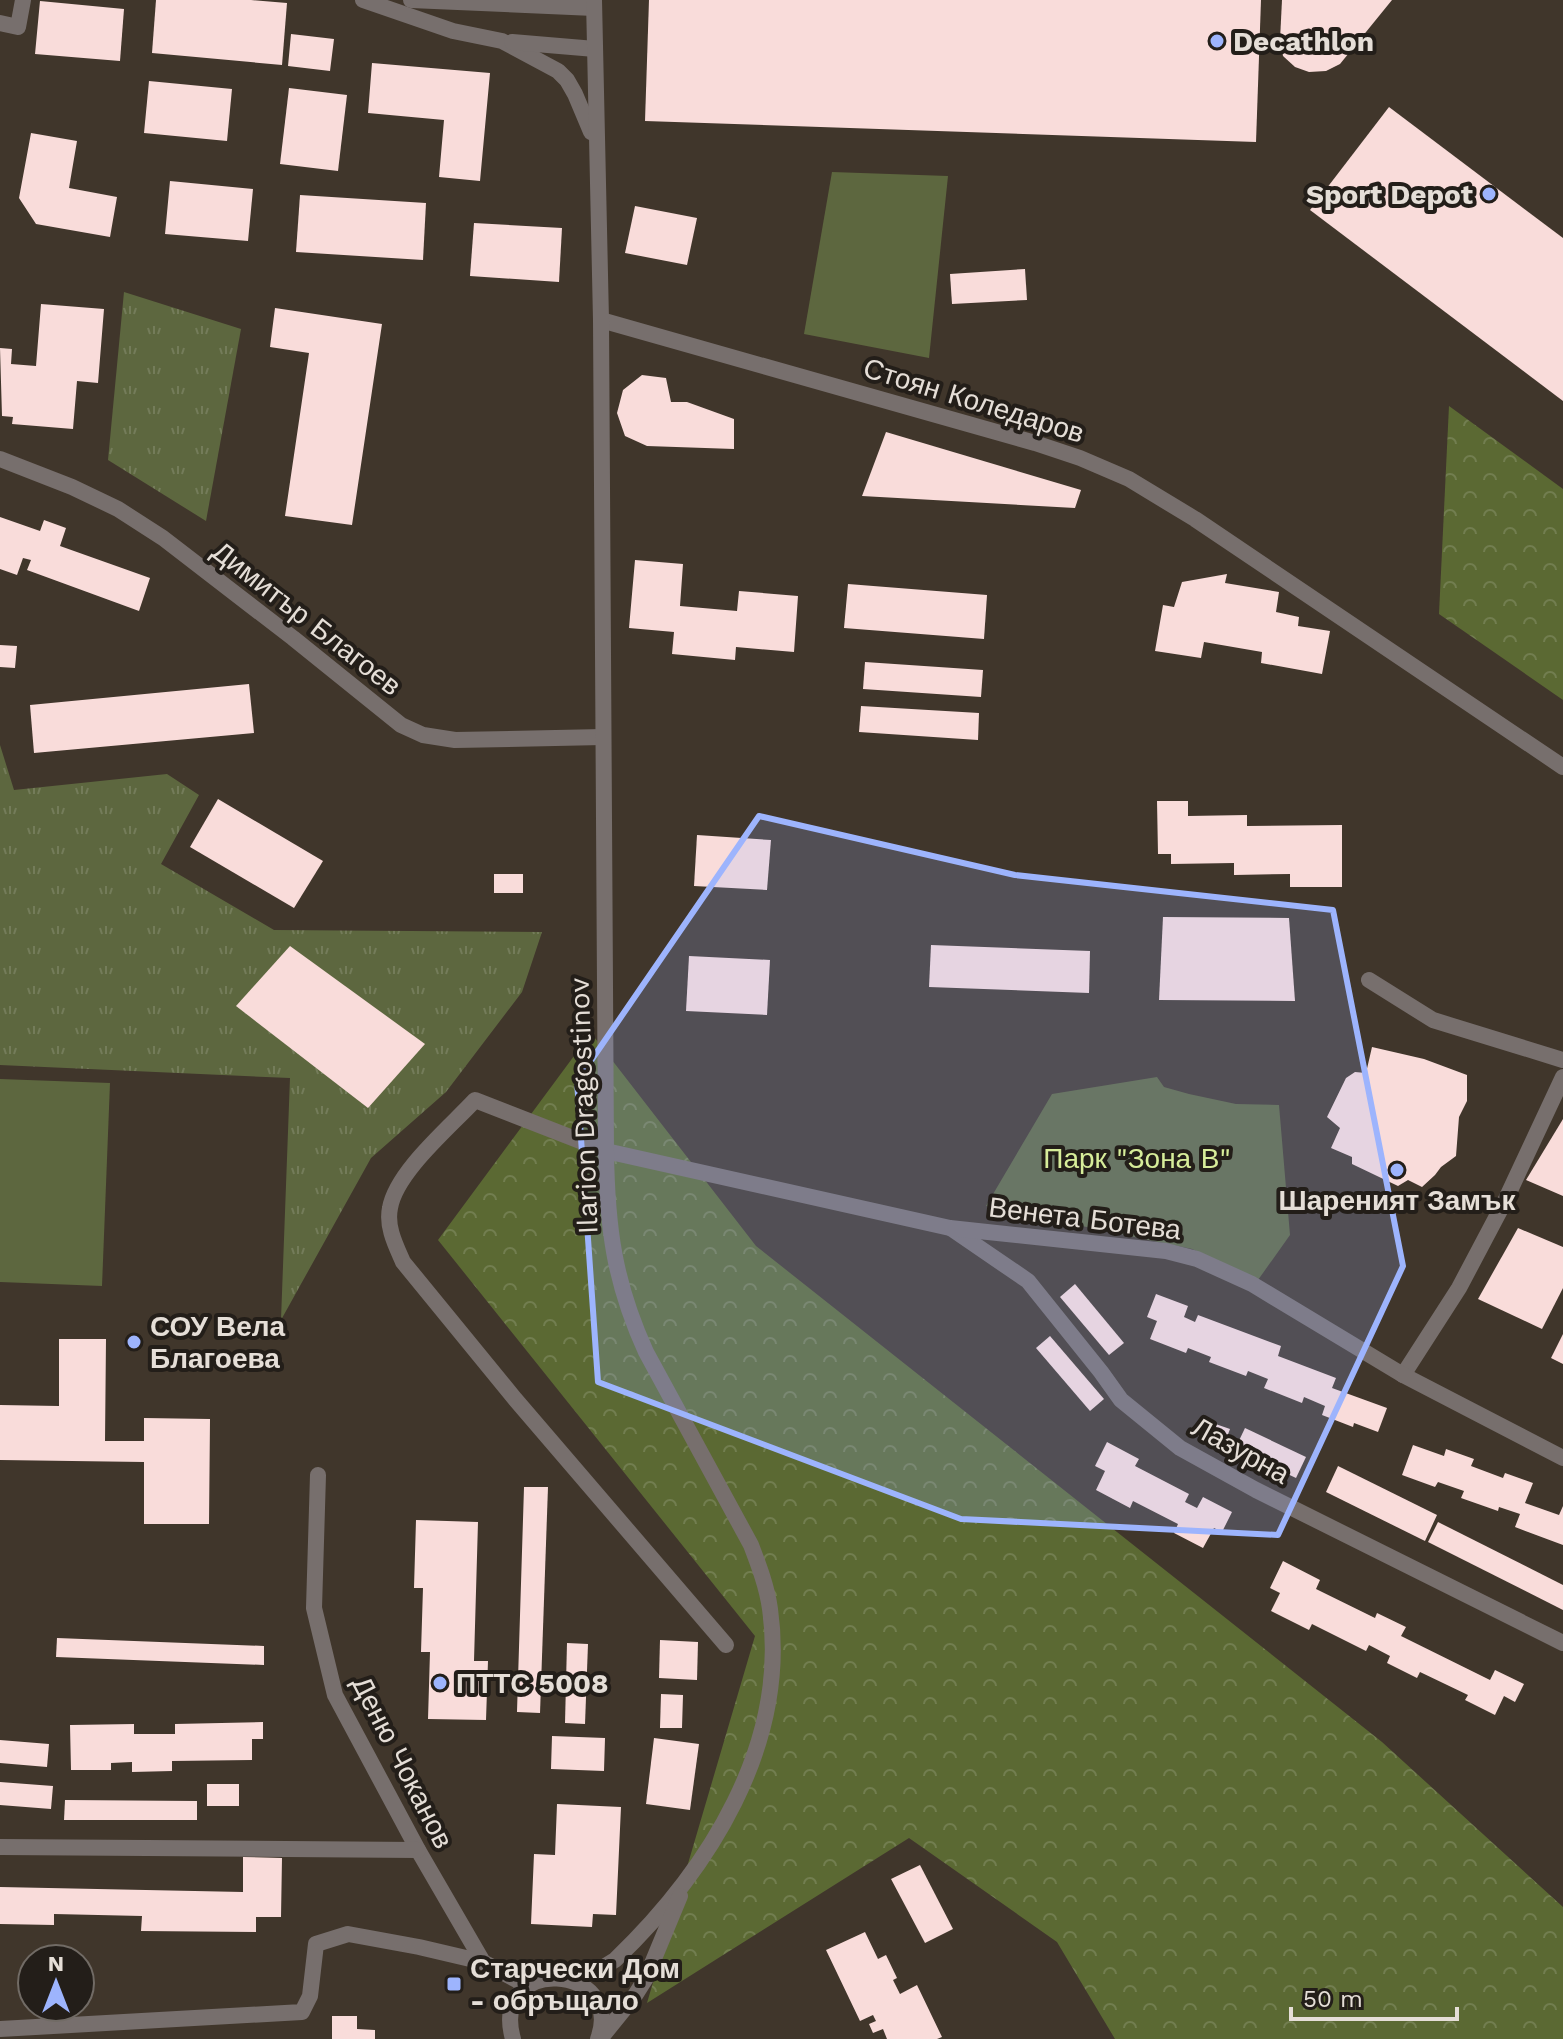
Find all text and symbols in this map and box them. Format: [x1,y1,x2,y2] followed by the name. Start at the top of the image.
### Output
[1233,25,1374,58] place label: Decathlon
[1208,32,1226,50] marker: Decathlon
[1306,178,1473,211] place label: Sport Depot
[1480,185,1498,203] marker: Sport Depot
[860,351,1088,450] street label: Стоян Коледаров
[206,534,408,702] street label: Димитър Благоев
[563,977,604,1235] street label: Ilarion Dragostinov
[1043,1142,1231,1175] park label: Парк "Зона В"
[1388,1161,1406,1179] marker: Шареният Замък
[1279,1184,1516,1217] place label: Шареният Замък
[987,1190,1183,1247] street label: Венета Ботева
[150,1310,286,1375] place label: СОУ Вела Благоева
[125,1333,143,1351] marker: СОУ Вела Благоева
[1186,1410,1296,1491] street label: Лазурна
[456,1667,609,1700] place label: ПТТС 5008
[345,1670,460,1854] street label: Деню Чоканов
[431,1674,449,1692] marker: ПТТС 5008
[16,1943,96,2023] north arrow
[48,1951,64,1976] text: N
[470,1952,680,2017] place label: Старчески Дом - обръщало
[1291,1971,1457,2021] scale bar
[445,1975,463,1993] marker: Старчески Дом - обръщало
[1303,1985,1363,2013] text: 50 m

